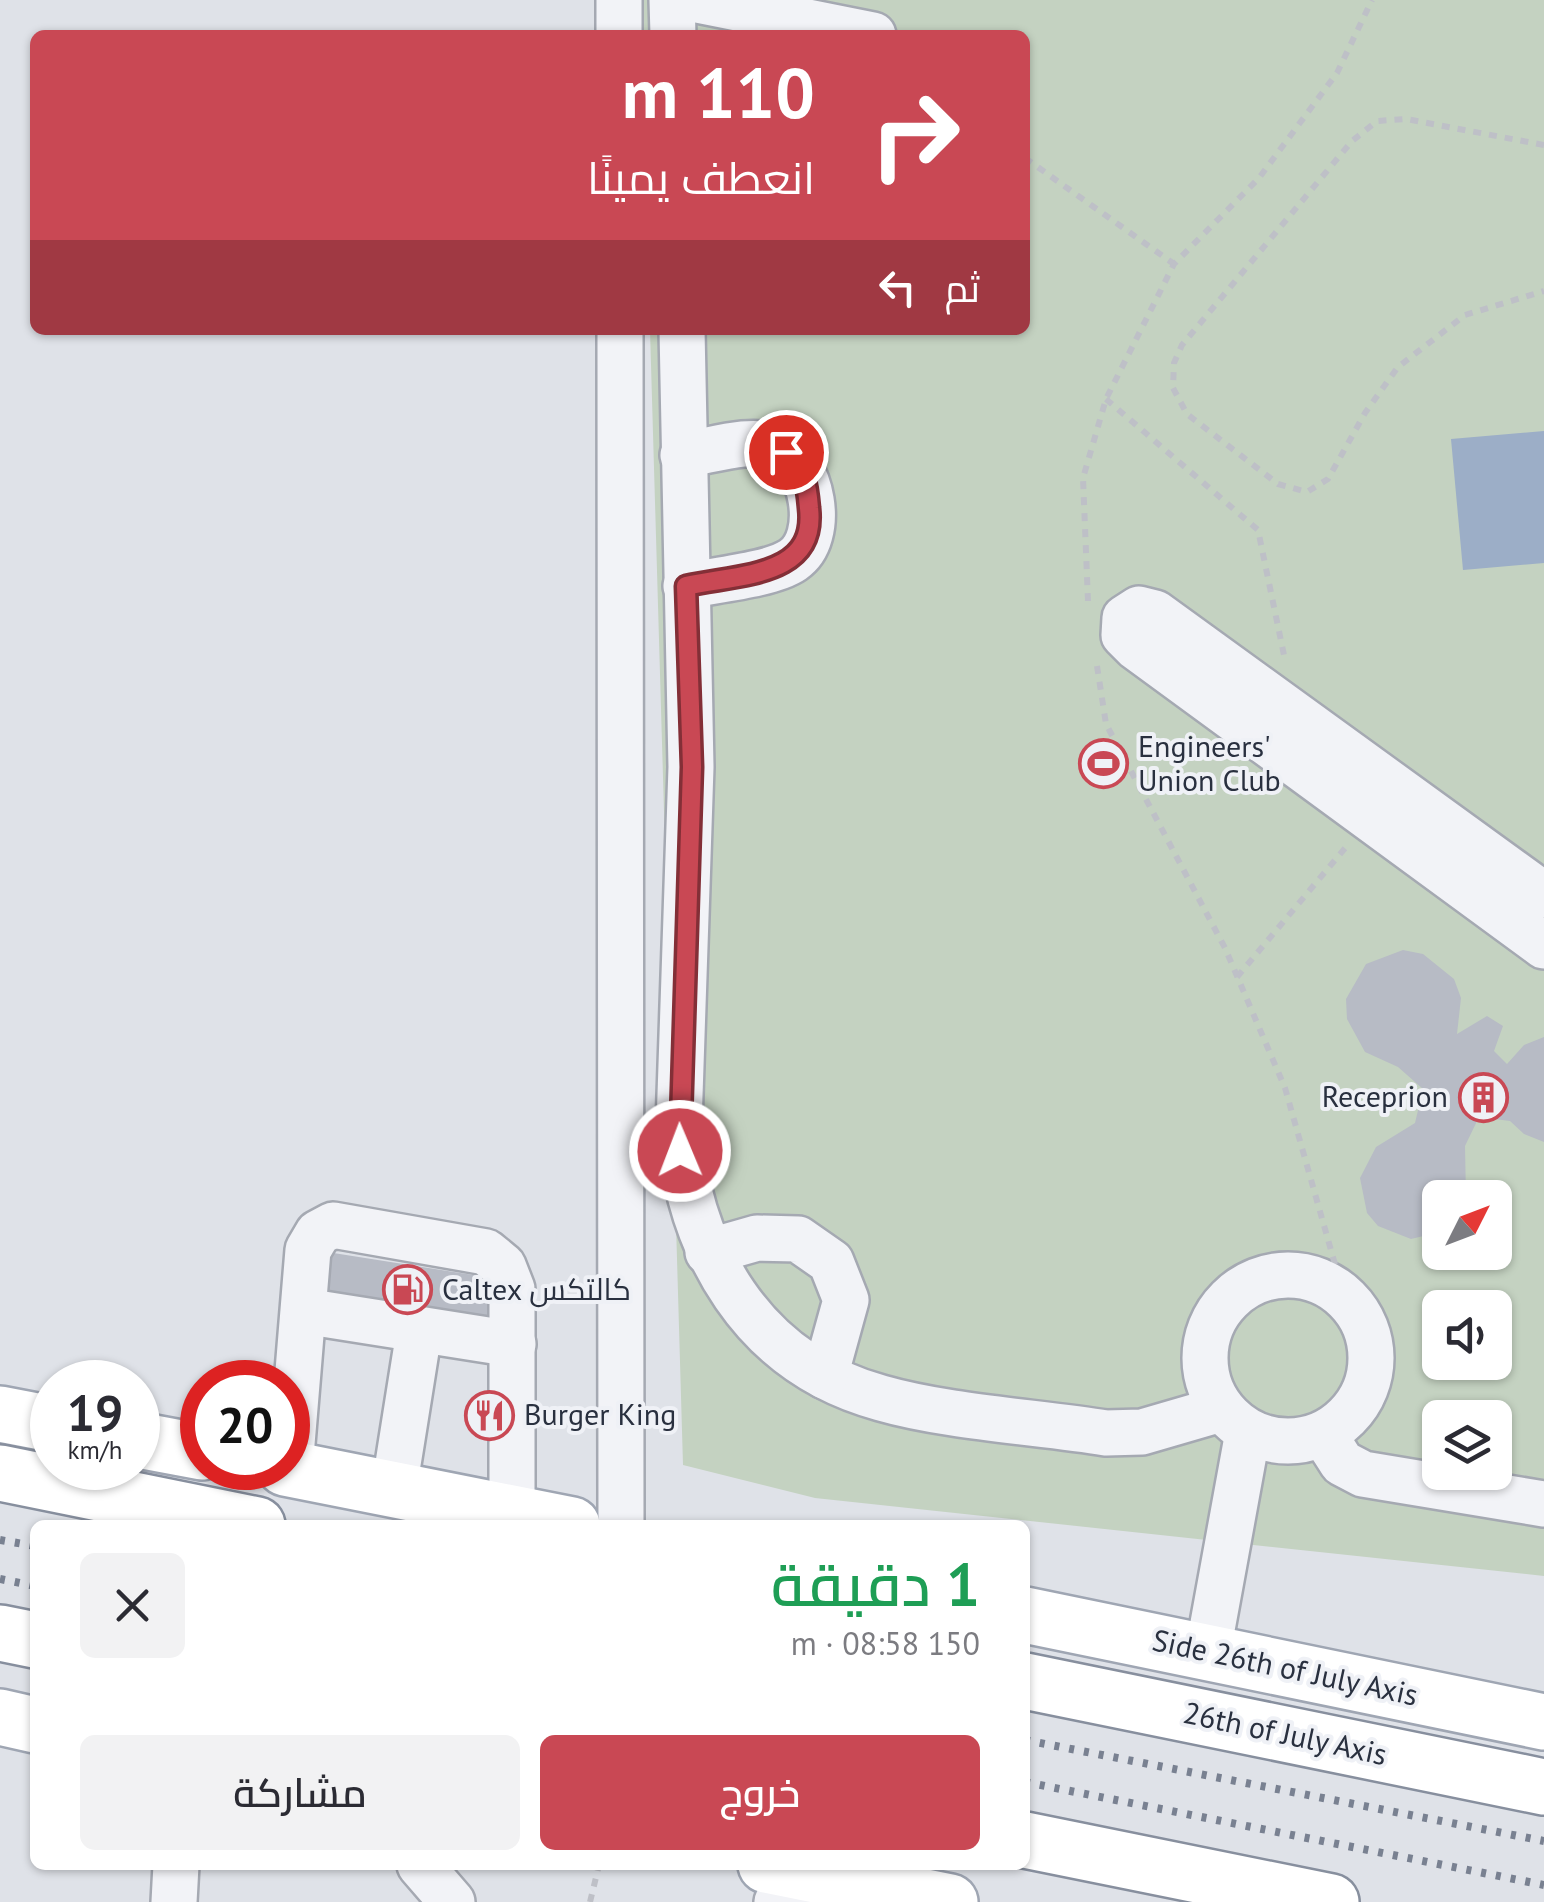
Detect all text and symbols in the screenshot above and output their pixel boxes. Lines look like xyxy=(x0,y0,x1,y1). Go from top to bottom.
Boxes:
text: 110 m xyxy=(622,47,815,137)
icon: right xyxy=(850,70,980,200)
text: انعطف يمينًا xyxy=(587,148,815,206)
icon: left xyxy=(870,260,925,315)
text: ثم xyxy=(945,263,980,312)
pin xyxy=(744,410,829,495)
icon: arrive xyxy=(759,425,814,480)
place label: Engineers' Union Club xyxy=(1138,726,1281,799)
sports icon: Engineers' Union Club xyxy=(1077,738,1129,790)
building icon: Receprion xyxy=(1457,1071,1509,1123)
place label: Receprion xyxy=(1322,1076,1448,1115)
position arrow xyxy=(628,1099,732,1203)
north arrow xyxy=(1422,1180,1512,1270)
map controls xyxy=(1422,1180,1512,1490)
fuel station icon: Caltex كالتكس xyxy=(381,1264,433,1316)
place label: Caltex كالتكس xyxy=(442,1269,631,1308)
button: sound xyxy=(1422,1290,1512,1380)
speed limit sign: 20 xyxy=(180,1360,310,1490)
text: 19 xyxy=(67,1380,123,1445)
restaurant icon: Burger King xyxy=(463,1389,515,1441)
place label: Burger King xyxy=(524,1394,676,1433)
button: layers xyxy=(1422,1400,1512,1490)
text: km/h xyxy=(68,1434,122,1466)
text: 1 دقيقة xyxy=(771,1545,980,1623)
button: close xyxy=(80,1553,185,1658)
street label: Side 26th of July Axis xyxy=(1149,1619,1422,1714)
text: 150 m · 08:58 xyxy=(791,1622,980,1664)
street label: 26th of July Axis xyxy=(1180,1692,1391,1773)
button: مشاركة xyxy=(80,1735,520,1850)
button: خروج xyxy=(540,1735,980,1850)

